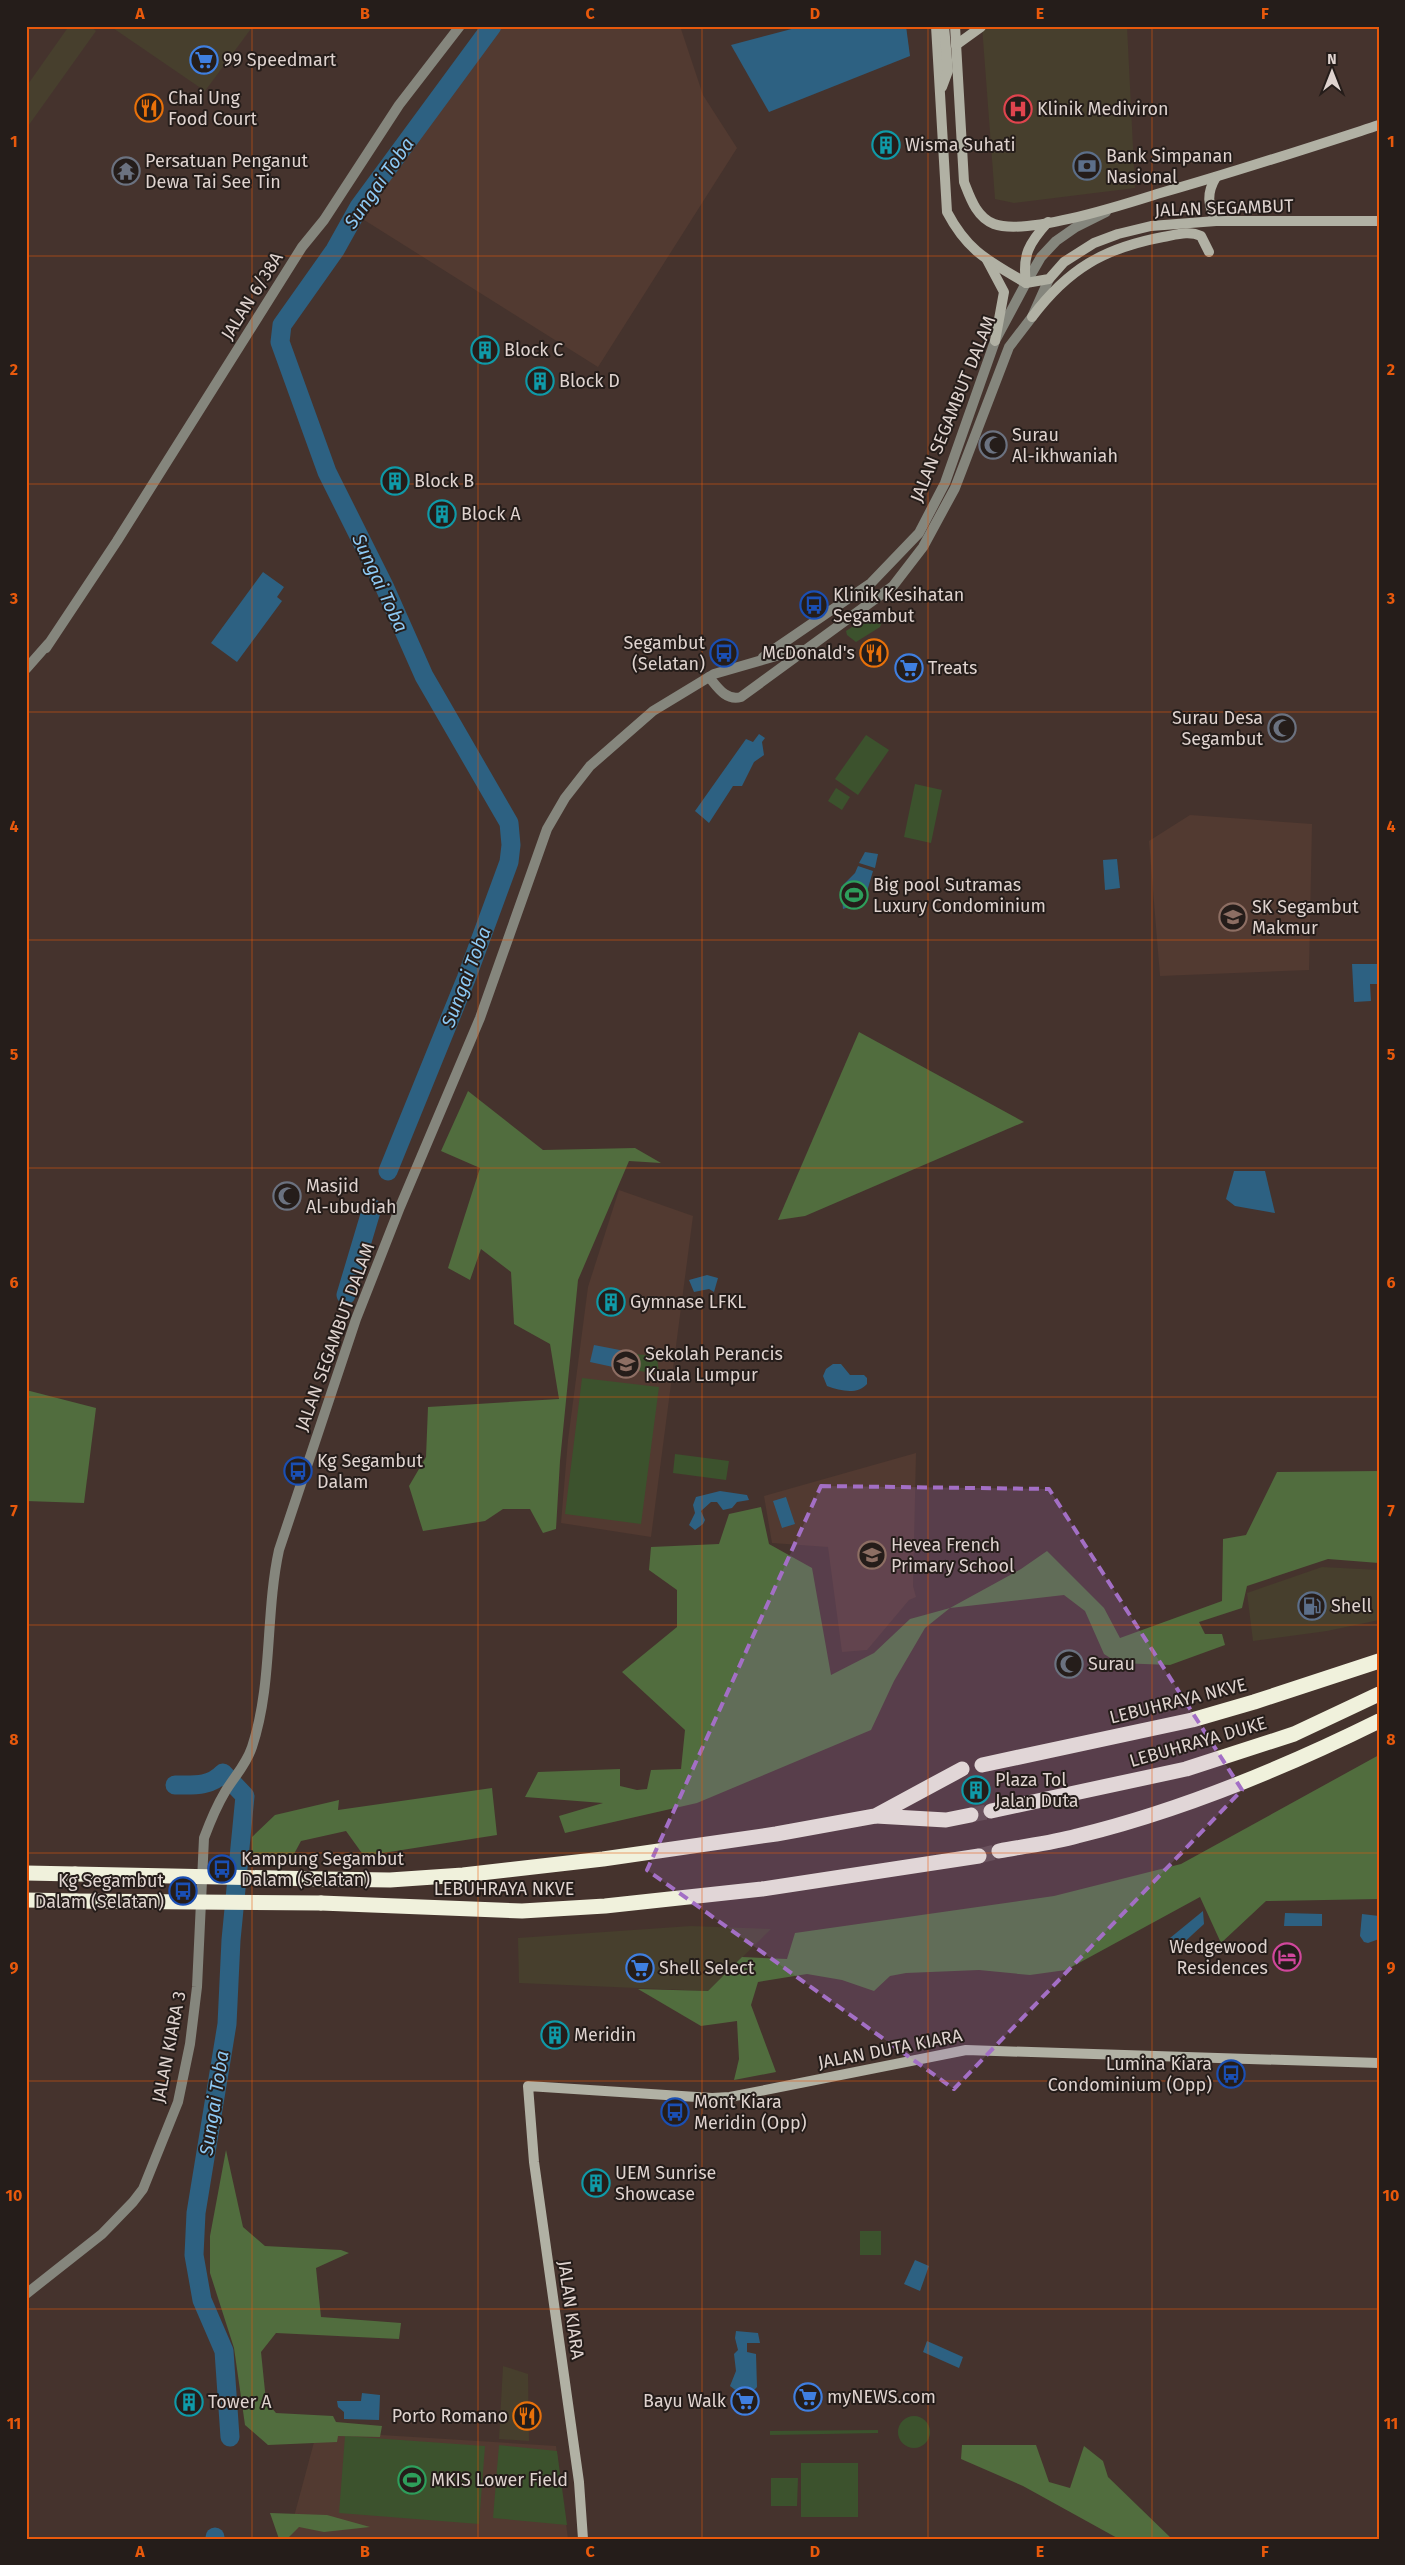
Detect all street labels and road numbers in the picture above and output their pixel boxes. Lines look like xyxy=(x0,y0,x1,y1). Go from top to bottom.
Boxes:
street label: JALAN SEGAMBUT xyxy=(1154,195,1295,221)
street label: JALAN 6/38A xyxy=(216,247,288,344)
street label: JALAN SEGAMBUT DALAM xyxy=(906,313,1000,505)
street label: JALAN SEGAMBUT DALAM xyxy=(291,1240,379,1434)
street label: LEBUHRAYA NKVE xyxy=(1107,1673,1249,1729)
street label: LEBUHRAYA DUKE xyxy=(1127,1712,1269,1772)
street label: LEBUHRAYA NKVE xyxy=(434,1878,574,1900)
street label: JALAN KIARA 3 xyxy=(147,1989,191,2105)
street label: JALAN DUTA KIARA xyxy=(816,2024,965,2074)
street label: JALAN KIARA xyxy=(553,2259,589,2362)

